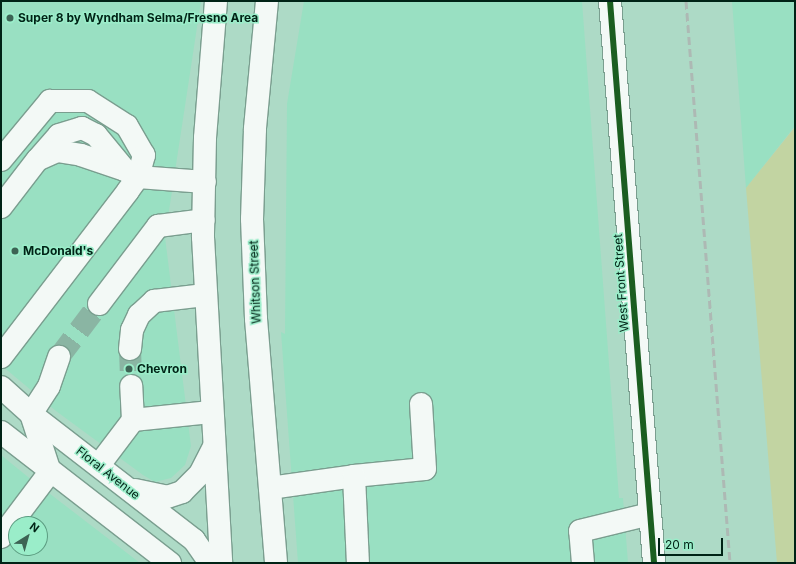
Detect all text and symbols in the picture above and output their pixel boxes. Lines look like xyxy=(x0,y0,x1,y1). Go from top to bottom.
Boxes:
place label: Super 8 by Wyndham Selma/Fresno Area xyxy=(18,11,258,25)
marker: Super 8 by Wyndham Selma/Fresno Area xyxy=(5,13,15,23)
street label: West Front Street xyxy=(610,233,632,333)
street label: Whitson Street xyxy=(246,240,264,324)
place label: McDonald's xyxy=(23,244,93,258)
marker: McDonald's xyxy=(10,246,20,256)
place label: Chevron xyxy=(137,362,187,376)
marker: Chevron xyxy=(124,364,134,374)
street label: Floral Avenue xyxy=(73,444,143,502)
north arrow xyxy=(8,516,48,556)
text: N xyxy=(27,519,42,535)
scale bar xyxy=(660,530,725,556)
text: 20 m xyxy=(665,537,694,552)

